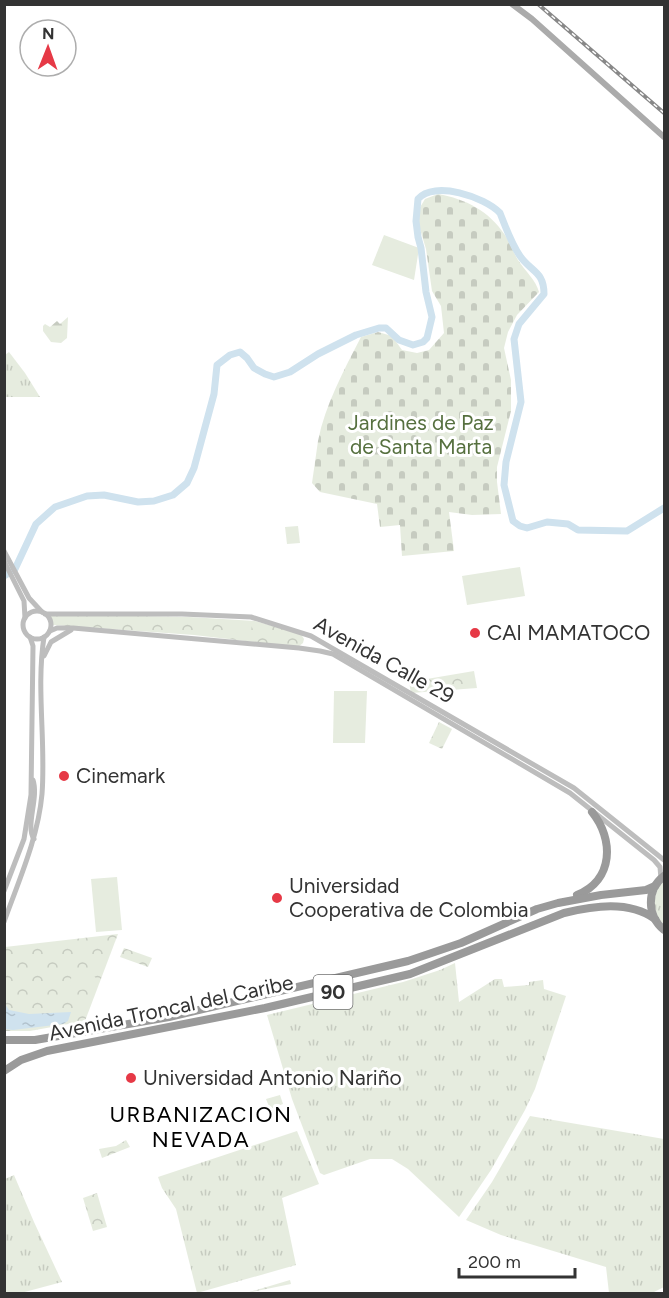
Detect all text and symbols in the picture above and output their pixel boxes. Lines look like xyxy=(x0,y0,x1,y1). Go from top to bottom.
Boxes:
north arrow xyxy=(18,18,78,78)
text: N xyxy=(42,24,55,43)
park label: Jardines de Paz de Santa Marta xyxy=(348,410,494,459)
street label: Avenida Calle 29 xyxy=(310,611,459,708)
place label: CAI MAMATOCO xyxy=(487,620,650,645)
marker: CAI MAMATOCO xyxy=(468,626,482,640)
place label: Cinemark xyxy=(76,763,166,788)
marker: Cinemark xyxy=(57,769,71,783)
place label: Universidad Cooperativa de Colombia xyxy=(289,873,528,922)
marker: Universidad Cooperativa de Colombia xyxy=(270,891,284,905)
street label: Avenida Troncal del Caribe xyxy=(46,969,296,1046)
road number: 90 xyxy=(314,975,352,1009)
place label: Universidad Antonio Nariño xyxy=(143,1065,402,1090)
marker: Universidad Antonio Nariño xyxy=(124,1071,138,1085)
district label: URBANIZACION NEVADA xyxy=(109,1101,293,1153)
scale bar xyxy=(459,1241,574,1279)
text: 200 m xyxy=(468,1251,521,1273)

